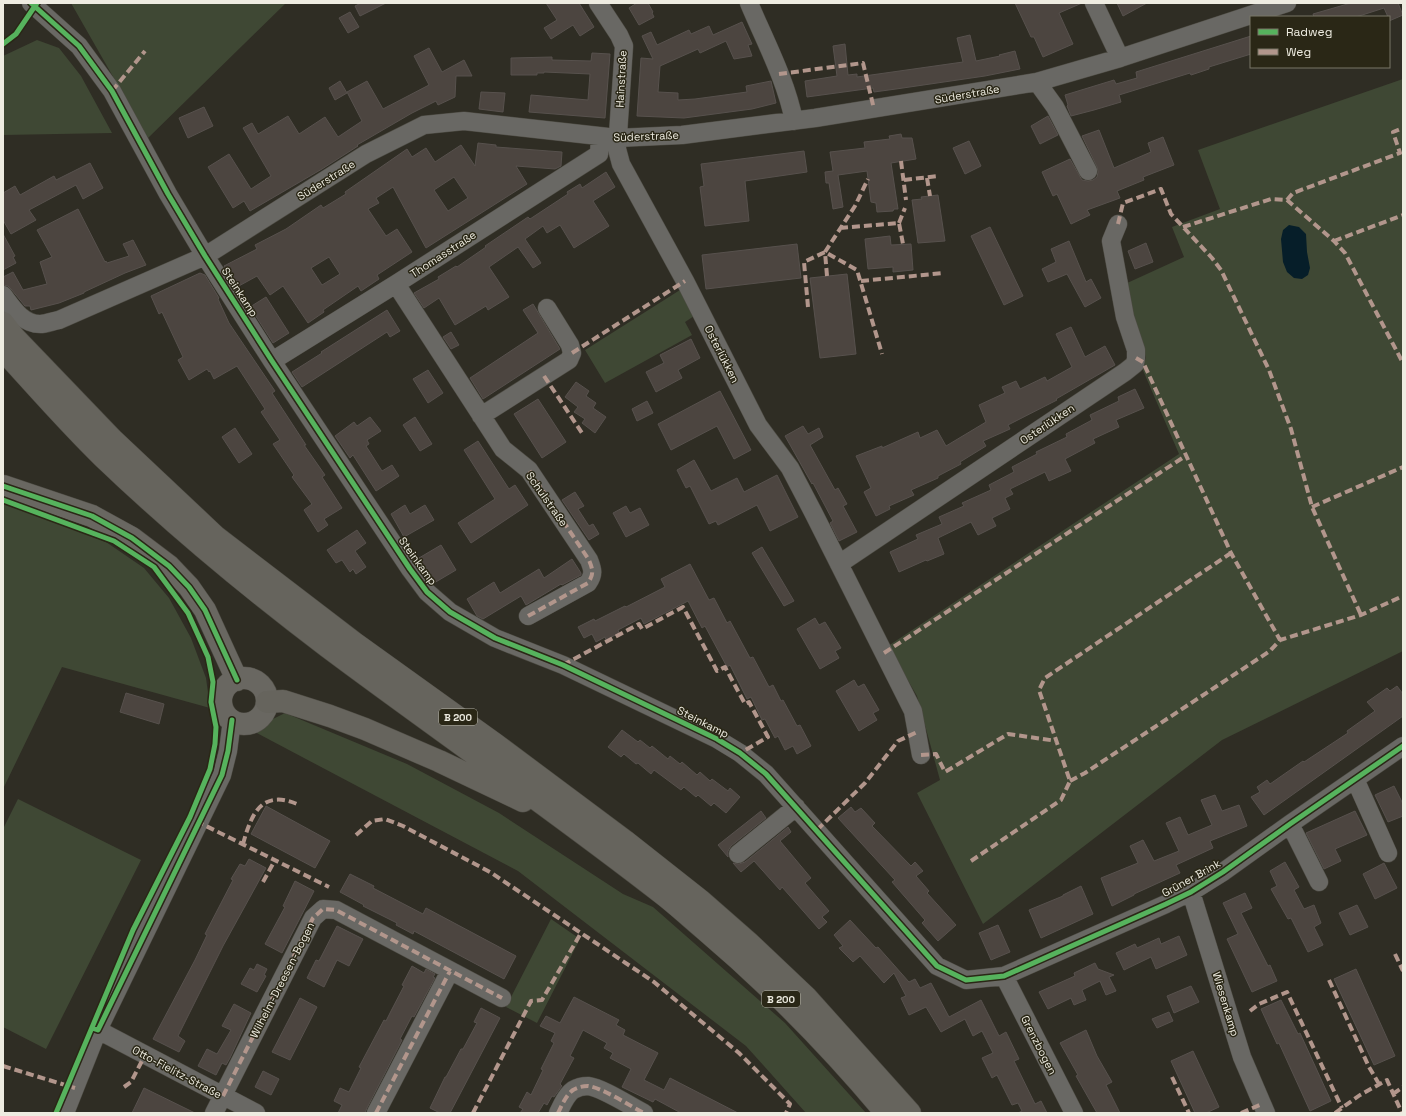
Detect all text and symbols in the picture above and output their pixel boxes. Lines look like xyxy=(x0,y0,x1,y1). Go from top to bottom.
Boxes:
legend xyxy=(1250,16,1390,68)
text: Radweg xyxy=(1286,24,1332,40)
text: Weg xyxy=(1286,44,1311,60)
street label: Hainstraße xyxy=(613,50,629,108)
street label: Süderstraße xyxy=(934,81,1000,107)
street label: Süderstraße xyxy=(613,128,679,144)
street label: Süderstraße xyxy=(294,157,358,203)
street label: Thomasstraße xyxy=(407,227,479,281)
street label: Steinkamp xyxy=(219,265,261,319)
street label: Osterlükken xyxy=(702,323,742,385)
street label: Osterlükken xyxy=(1017,401,1077,447)
street label: Schulstraße xyxy=(523,469,571,529)
street label: Steinkamp xyxy=(396,534,440,588)
street label: Steinkamp xyxy=(675,703,731,741)
road number: B 200 xyxy=(439,709,477,725)
street label: Grüner Brink xyxy=(1159,856,1223,900)
street label: Wilhelm-Dreesen-Bogen xyxy=(247,920,317,1040)
street label: Wiesenkamp xyxy=(1210,970,1242,1038)
road number: B 200 xyxy=(762,991,800,1007)
street label: Grenzbogen xyxy=(1018,1013,1060,1077)
street label: Otto-Fielitz-Straße xyxy=(130,1043,224,1101)

